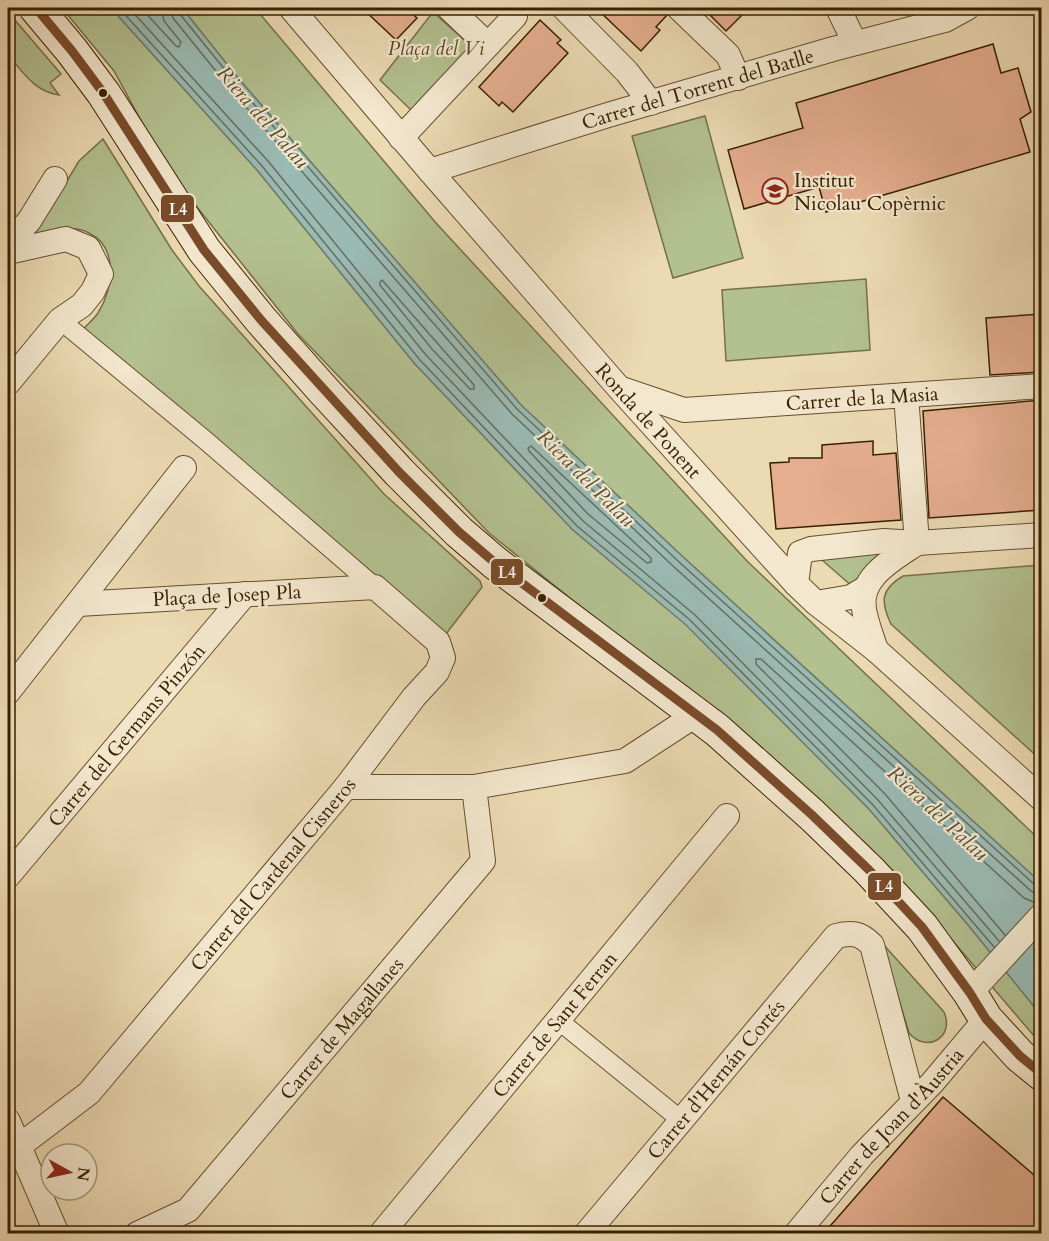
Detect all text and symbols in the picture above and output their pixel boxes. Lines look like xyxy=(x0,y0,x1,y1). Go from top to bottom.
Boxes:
park label: Plaça del Vi xyxy=(388,35,485,62)
street label: Carrer del Torrent del Batlle xyxy=(578,42,817,136)
water label: Riera del Palau xyxy=(210,59,316,175)
unlabelled marker xyxy=(97,87,109,99)
place label: Institut Nicolau Copèrnic xyxy=(794,167,946,217)
school or university icon: Institut Nicolau Copèrnic xyxy=(760,176,790,206)
line badge: L4 xyxy=(160,194,195,223)
text: L4 xyxy=(169,199,187,221)
street label: Ronda de Ponent xyxy=(589,357,708,485)
street label: Carrer de la Masia xyxy=(785,380,940,417)
water label: Riera del Palau xyxy=(530,423,641,534)
line badge: L4 xyxy=(490,558,524,586)
text: L4 xyxy=(498,562,516,584)
street label: Plaça de Josep Pla xyxy=(152,578,302,613)
unlabelled marker xyxy=(536,592,548,604)
street label: Carrer del Germans Pinzón xyxy=(42,638,212,833)
water label: Riera del Palau xyxy=(881,759,995,868)
street label: Carrer del Cardenal Cisneros xyxy=(184,772,362,977)
line badge: L4 xyxy=(867,872,902,901)
text: L4 xyxy=(875,876,893,898)
street label: Carrer de Sant Ferran xyxy=(486,945,624,1104)
street label: Carrer de Magallanes xyxy=(274,952,410,1106)
street label: Carrer d'Hernán Cortés xyxy=(641,994,791,1165)
street label: Carrer de Joan d'Àustria xyxy=(813,1042,970,1211)
north arrow xyxy=(39,1142,99,1202)
text: N xyxy=(71,1166,95,1182)

